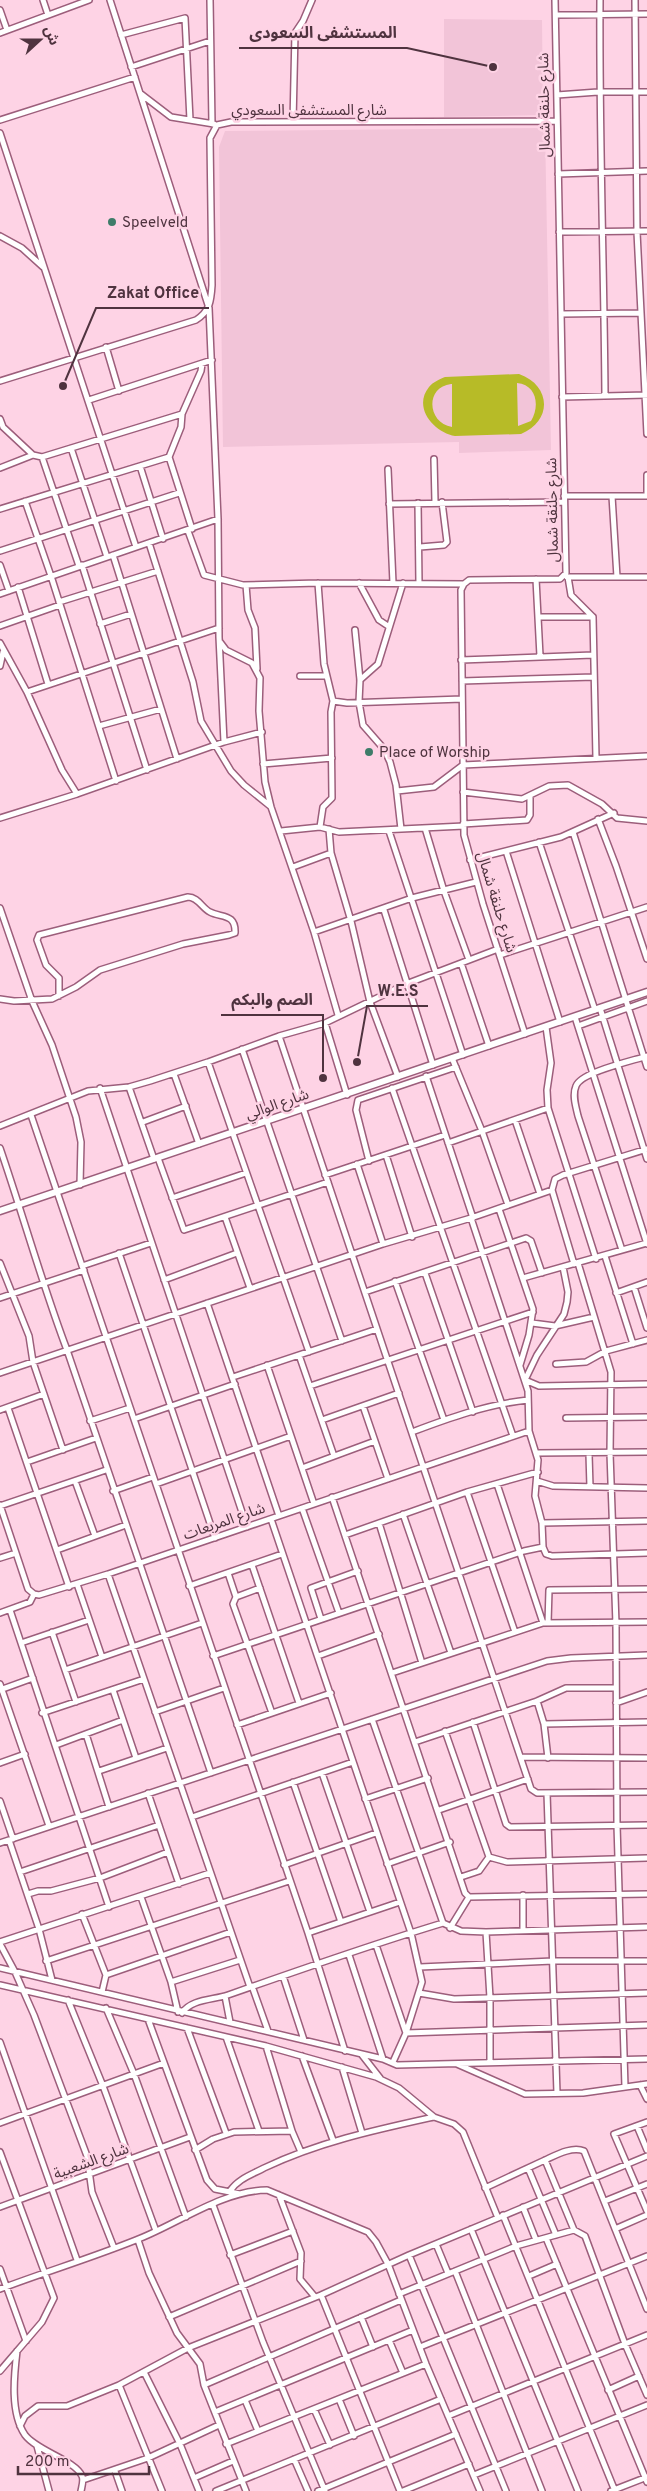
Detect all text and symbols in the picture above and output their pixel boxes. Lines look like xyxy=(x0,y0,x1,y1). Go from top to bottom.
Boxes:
north arrow xyxy=(15,15,65,65)
callout: المستشفى السعودى xyxy=(239,17,407,48)
text: ش xyxy=(39,24,62,48)
text: المستشفى السعودى xyxy=(249,24,397,44)
street label: شارع حلنقة شمال xyxy=(535,52,557,157)
street label: شارع المستشفى السعودي xyxy=(231,102,387,122)
place label: Speelveld xyxy=(122,214,188,233)
marker: Speelveld xyxy=(106,216,118,228)
callout: Zakat Office xyxy=(96,277,209,308)
text: Zakat Office xyxy=(107,284,199,304)
street label: شارع حلنقة شمال xyxy=(543,457,565,562)
place label: Place of Worship xyxy=(379,744,490,763)
marker: Place of Worship xyxy=(363,746,375,758)
street label: شارع حلنقة شمال xyxy=(470,850,520,956)
callout: W.E.S xyxy=(367,975,428,1006)
text: W.E.S xyxy=(377,982,419,1002)
callout: الصم والبكم xyxy=(221,984,323,1015)
text: الصم والبكم xyxy=(231,991,313,1012)
street label: شارع الوالي xyxy=(243,1086,312,1126)
street label: شارع المربعات xyxy=(181,1499,269,1546)
street label: شارع الشعبية xyxy=(51,2140,132,2186)
scale bar xyxy=(18,2444,149,2476)
text: 200 m xyxy=(25,2453,70,2472)

